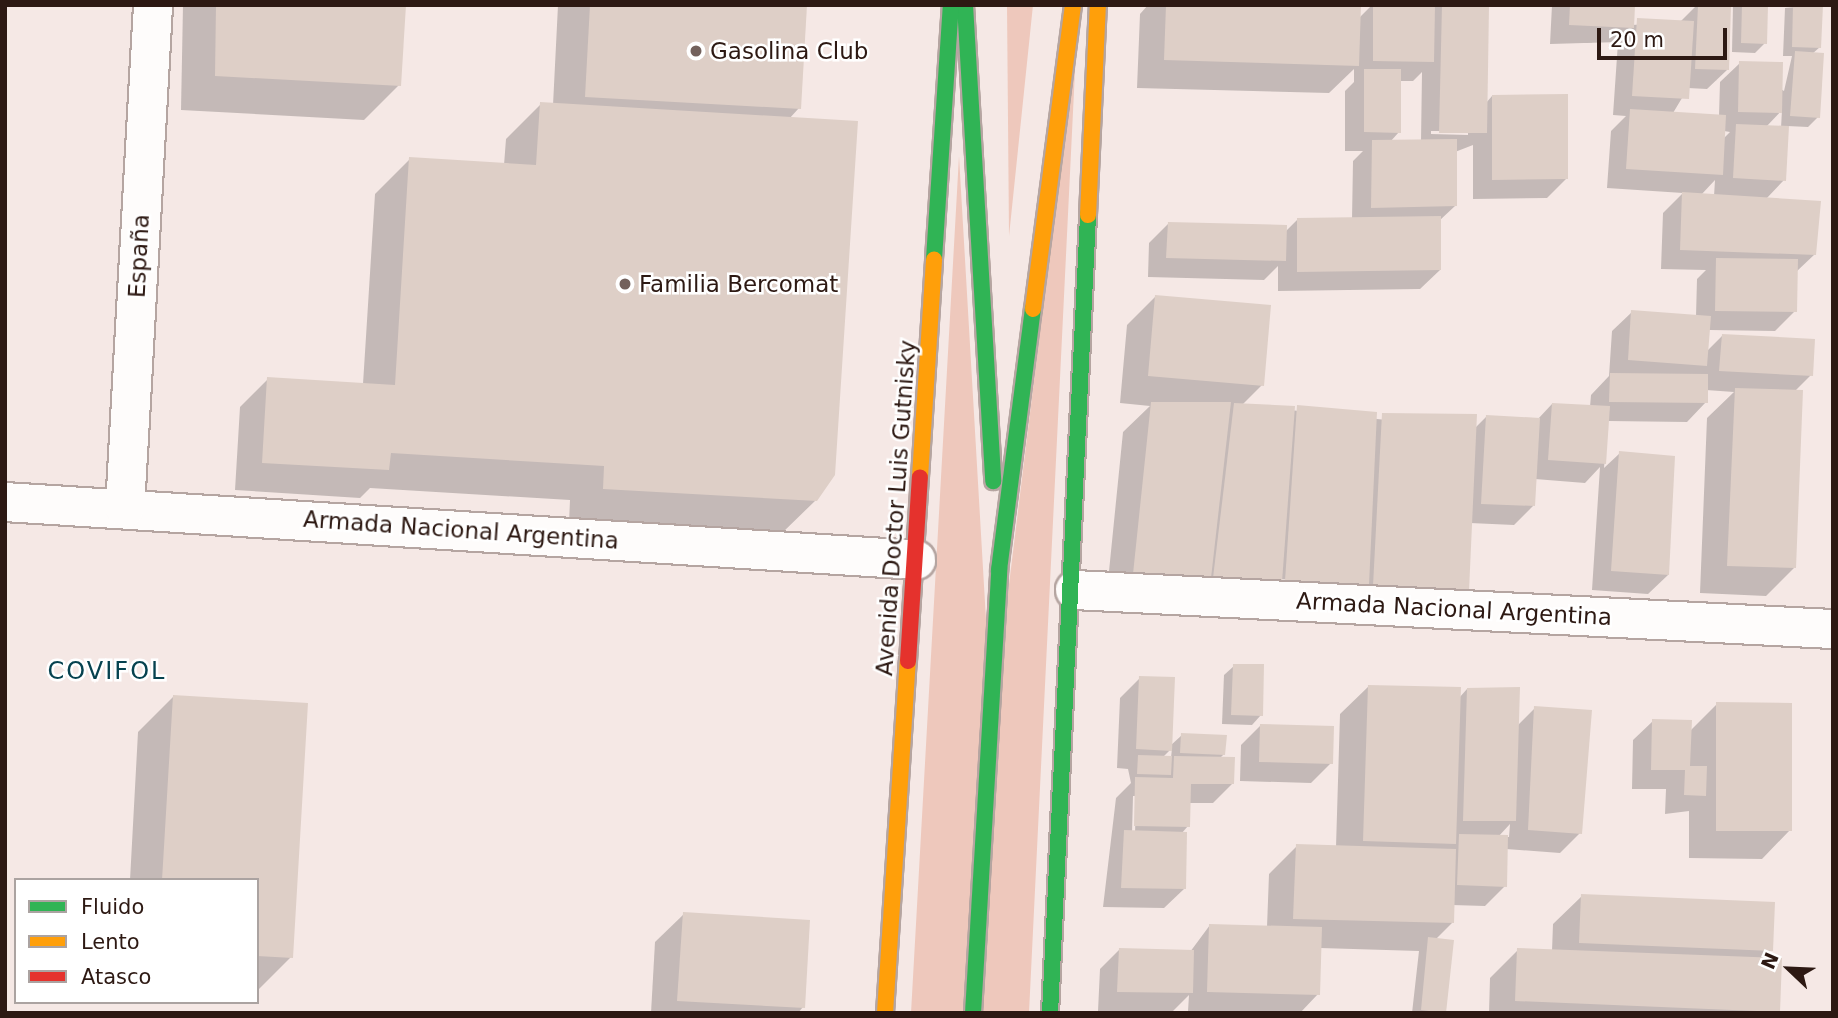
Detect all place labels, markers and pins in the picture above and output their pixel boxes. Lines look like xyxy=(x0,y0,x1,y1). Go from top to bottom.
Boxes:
place label: Gasolina Club xyxy=(710,37,868,65)
marker: Gasolina Club xyxy=(688,43,704,59)
place label: Familia Bercomat xyxy=(639,270,838,298)
marker: Familia Bercomat xyxy=(617,276,633,292)

